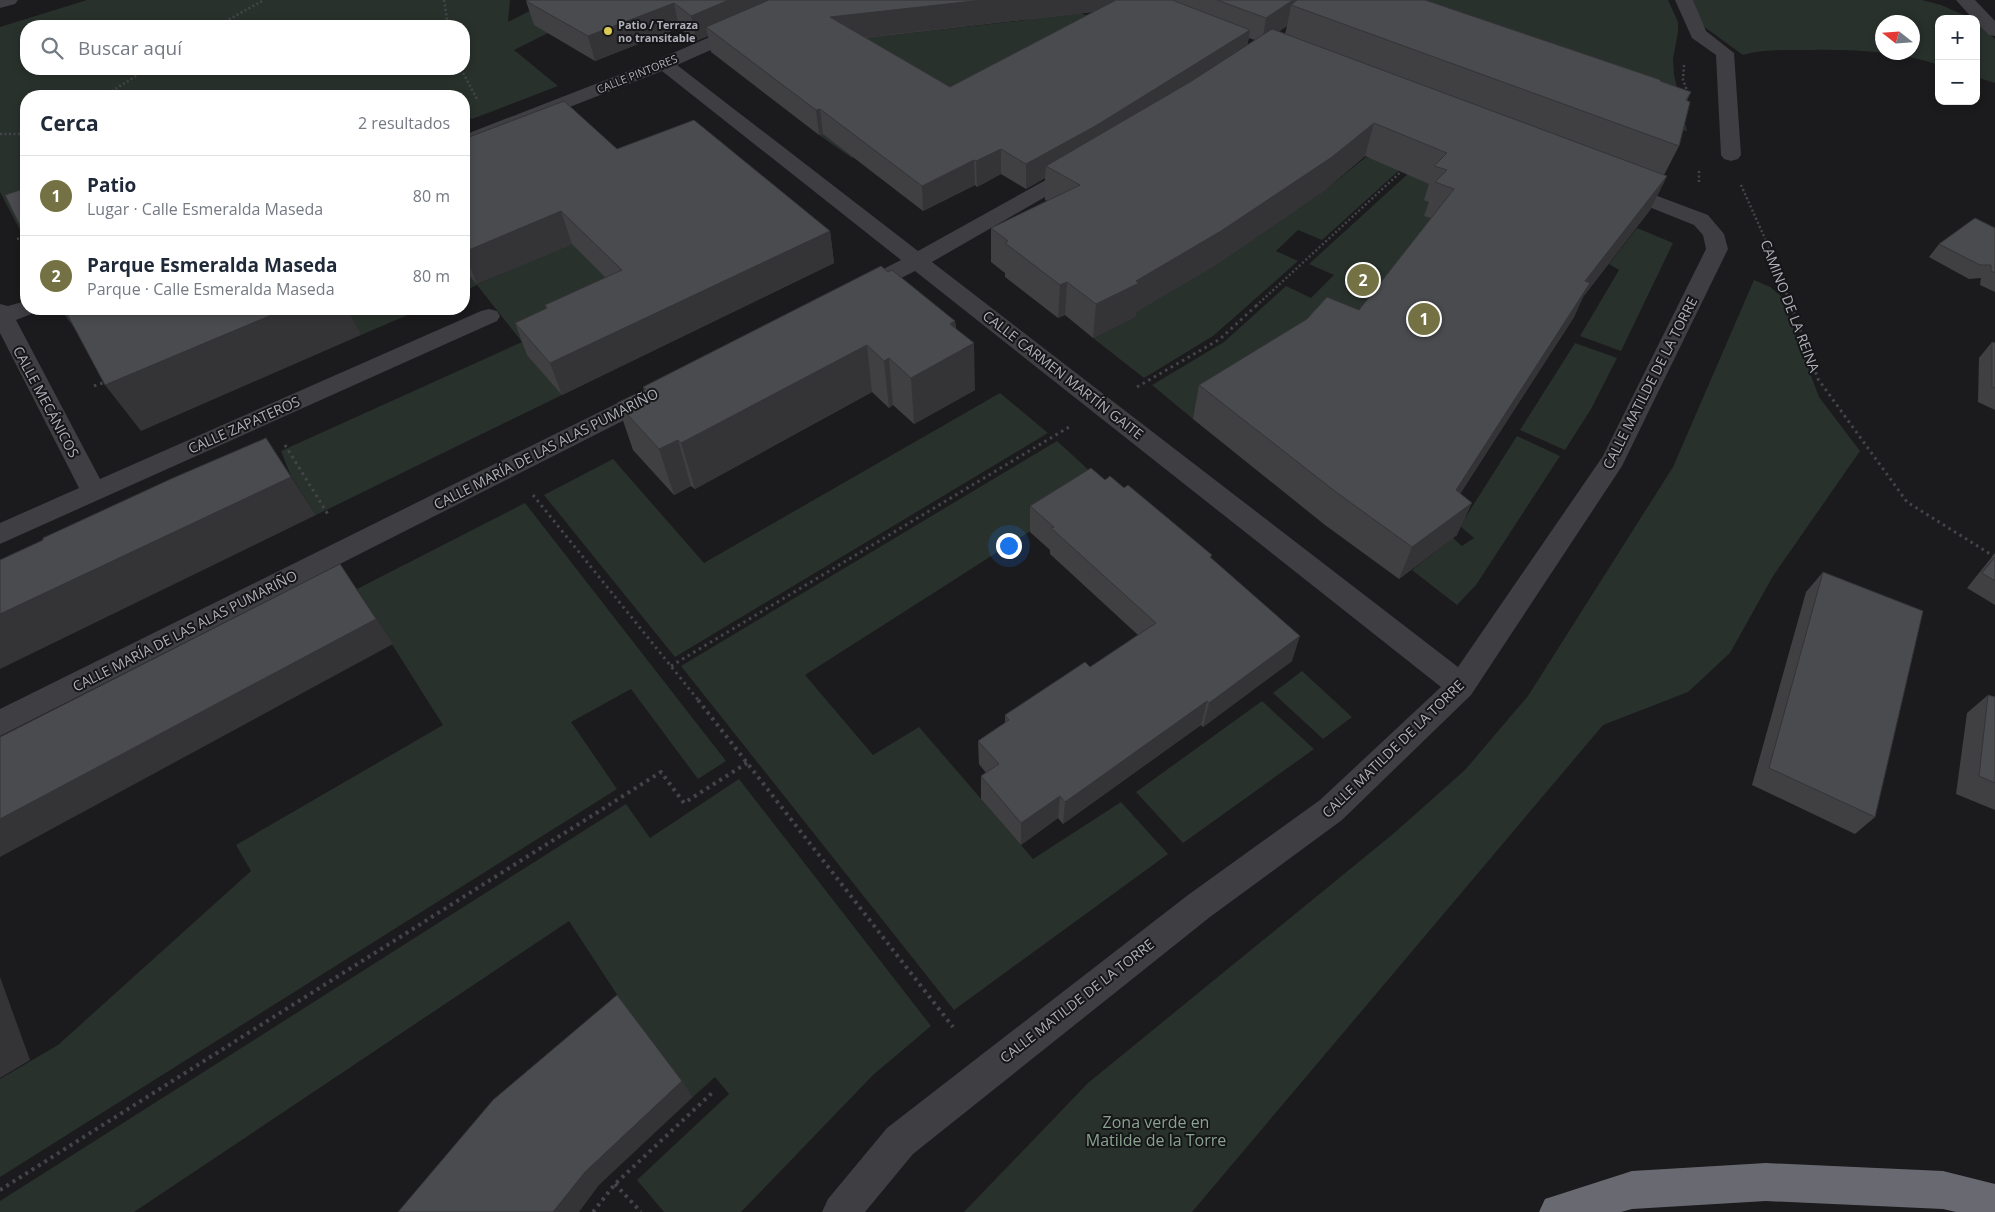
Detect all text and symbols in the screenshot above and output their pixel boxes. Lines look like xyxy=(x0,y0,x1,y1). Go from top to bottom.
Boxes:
north arrow xyxy=(1875,15,1920,60)
map controls xyxy=(1935,15,1980,105)
button: + xyxy=(1935,15,1980,60)
place label: Patio / Terraza no transitable xyxy=(618,17,698,45)
search box xyxy=(20,20,470,75)
marker: Patio / Terraza no transitable xyxy=(602,25,614,37)
icon: search xyxy=(38,34,66,62)
text: Buscar aquí xyxy=(78,35,182,61)
street label: CALLE PINTORES xyxy=(594,51,679,97)
button: − xyxy=(1935,60,1980,105)
text: Cerca xyxy=(40,109,99,137)
text: 2 resultados xyxy=(358,112,450,134)
text: Patio xyxy=(87,172,136,198)
text: 1 xyxy=(51,185,61,207)
text: 80 m xyxy=(413,185,450,207)
text: Lugar · Calle Esmeralda Maseda xyxy=(87,198,323,220)
street label: CAMINO DE LA REINA xyxy=(1756,237,1825,375)
text: Parque Esmeralda Maseda xyxy=(87,252,338,278)
pin: 2 xyxy=(1347,261,1379,299)
text: 2 xyxy=(51,265,61,287)
text: 80 m xyxy=(413,265,450,287)
text: Parque · Calle Esmeralda Maseda xyxy=(87,278,335,300)
street label: CALLE MATILDE DE LA TORRE xyxy=(1598,294,1701,472)
pin: 1 xyxy=(1408,300,1440,338)
street label: CALLE CARMEN MARTÍN GAITE xyxy=(979,306,1148,443)
street label: CALLE MECÁNICOS xyxy=(9,343,84,461)
street label: CALLE MARÍA DE LAS ALAS PUMARIÑO xyxy=(430,383,661,514)
street label: CALLE ZAPATEROS xyxy=(185,391,303,458)
your location xyxy=(996,533,1022,559)
street label: CALLE MARÍA DE LAS ALAS PUMARIÑO xyxy=(69,565,300,696)
street label: CALLE MATILDE DE LA TORRE xyxy=(1317,676,1468,822)
street label: CALLE MATILDE DE LA TORRE xyxy=(996,934,1158,1067)
park label: Zona verde en Matilde de la Torre xyxy=(1086,1111,1226,1151)

